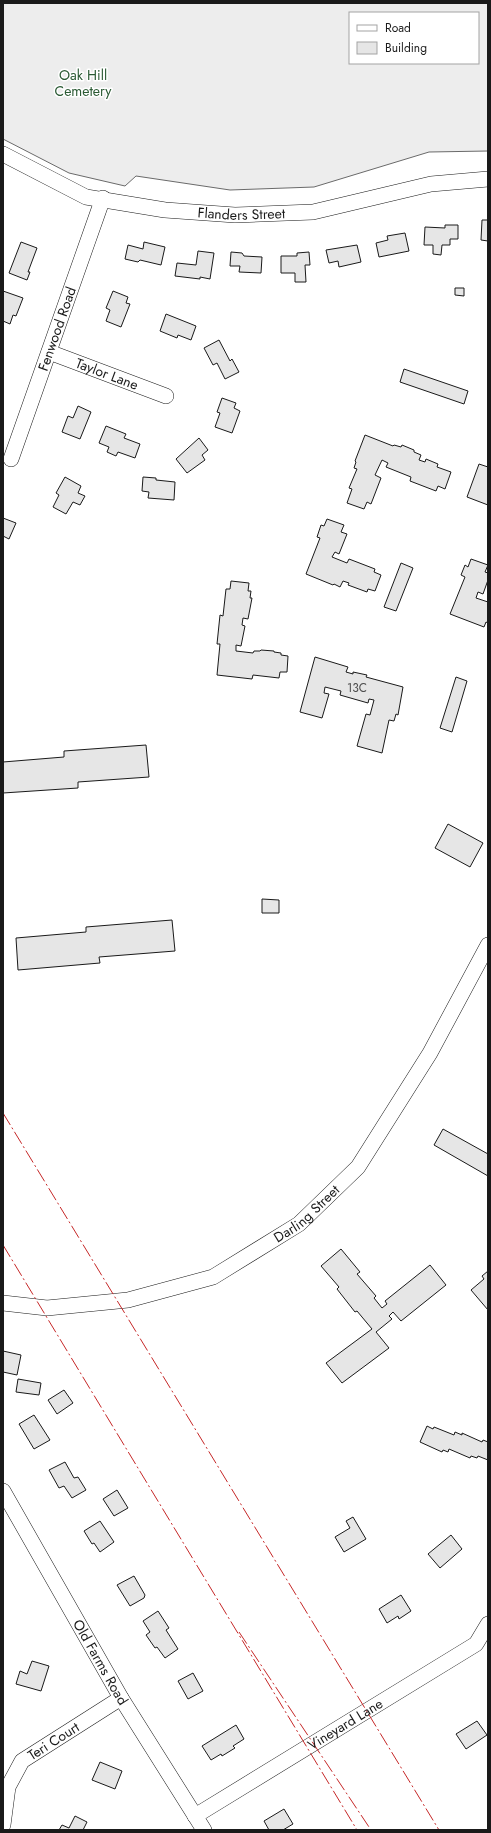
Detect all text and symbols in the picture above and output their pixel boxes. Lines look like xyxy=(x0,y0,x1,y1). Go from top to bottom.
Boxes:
legend xyxy=(349,12,479,64)
text: Road xyxy=(385,19,411,37)
text: Building xyxy=(385,39,427,57)
park label: Oak Hill Cemetery xyxy=(55,65,112,101)
street label: Flanders Street xyxy=(197,202,286,225)
street label: Fenwood Road xyxy=(33,284,81,374)
street label: Taylor Lane xyxy=(73,353,141,395)
house number: 13C xyxy=(347,679,367,697)
street label: Darling Street xyxy=(270,1180,344,1247)
street label: Old Farms Road xyxy=(68,1616,133,1709)
street label: Vineyard Lane xyxy=(304,1693,386,1755)
street label: Teri Court xyxy=(24,1717,84,1765)

